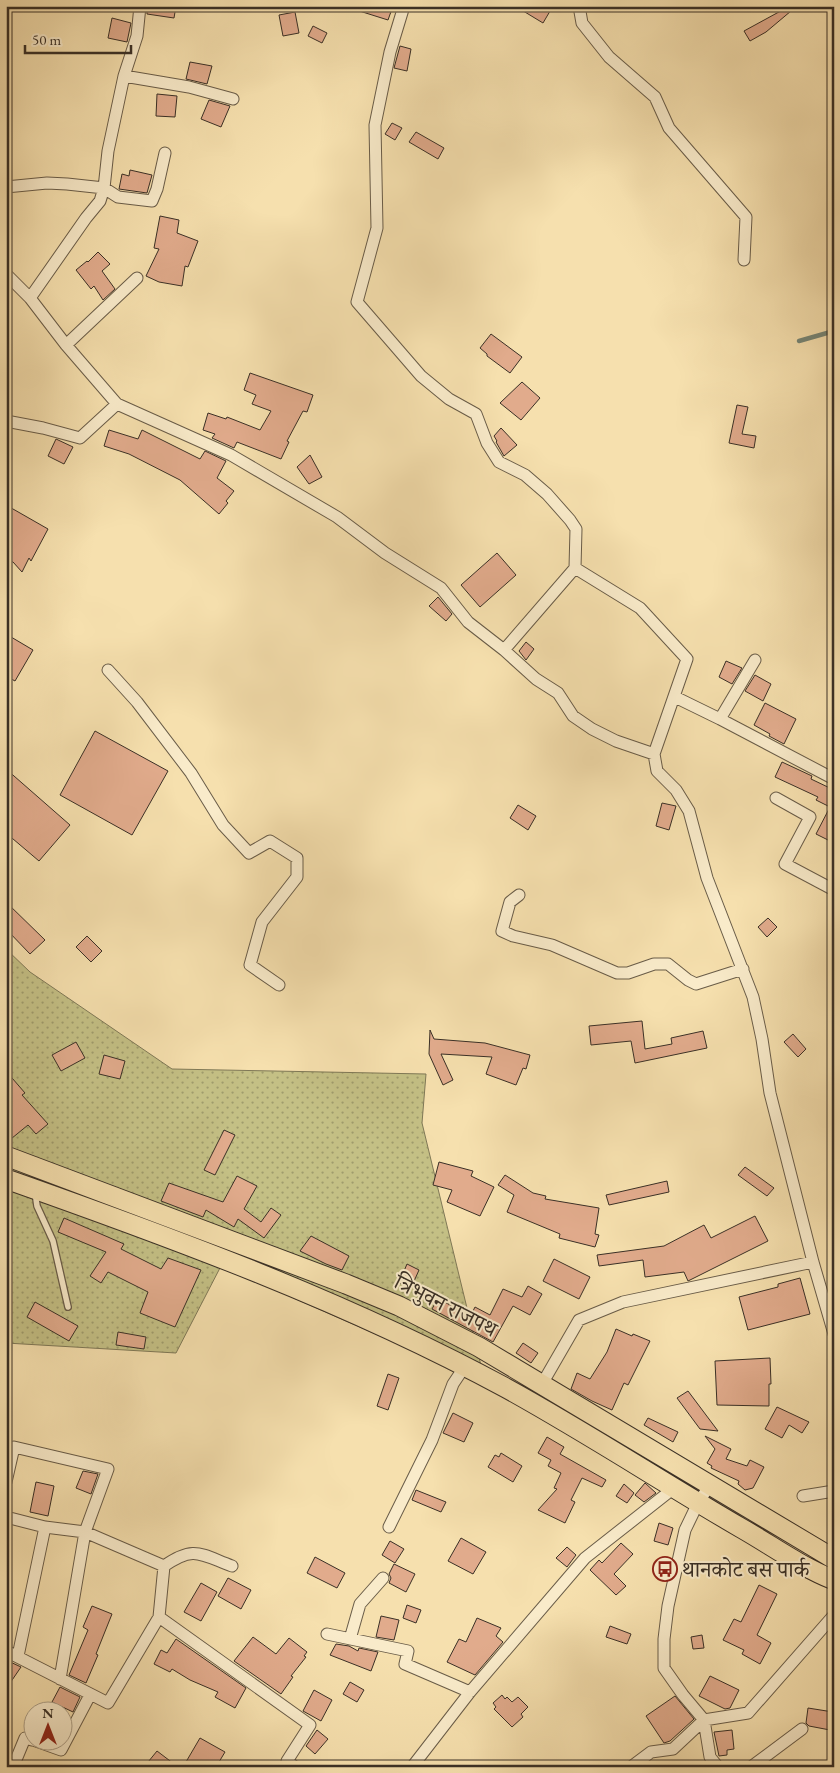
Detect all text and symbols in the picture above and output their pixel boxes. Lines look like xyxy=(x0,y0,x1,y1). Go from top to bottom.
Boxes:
scale bar xyxy=(25,22,131,54)
text: 50 m xyxy=(32,30,61,49)
street label: त्रिभुवन राजपथ xyxy=(388,1267,503,1344)
place label: थानकोट बस पार्क xyxy=(682,1555,811,1584)
bus stop icon: थानकोट बस पार्क xyxy=(652,1556,678,1582)
north arrow xyxy=(22,1700,72,1750)
text: N xyxy=(42,1704,54,1722)

